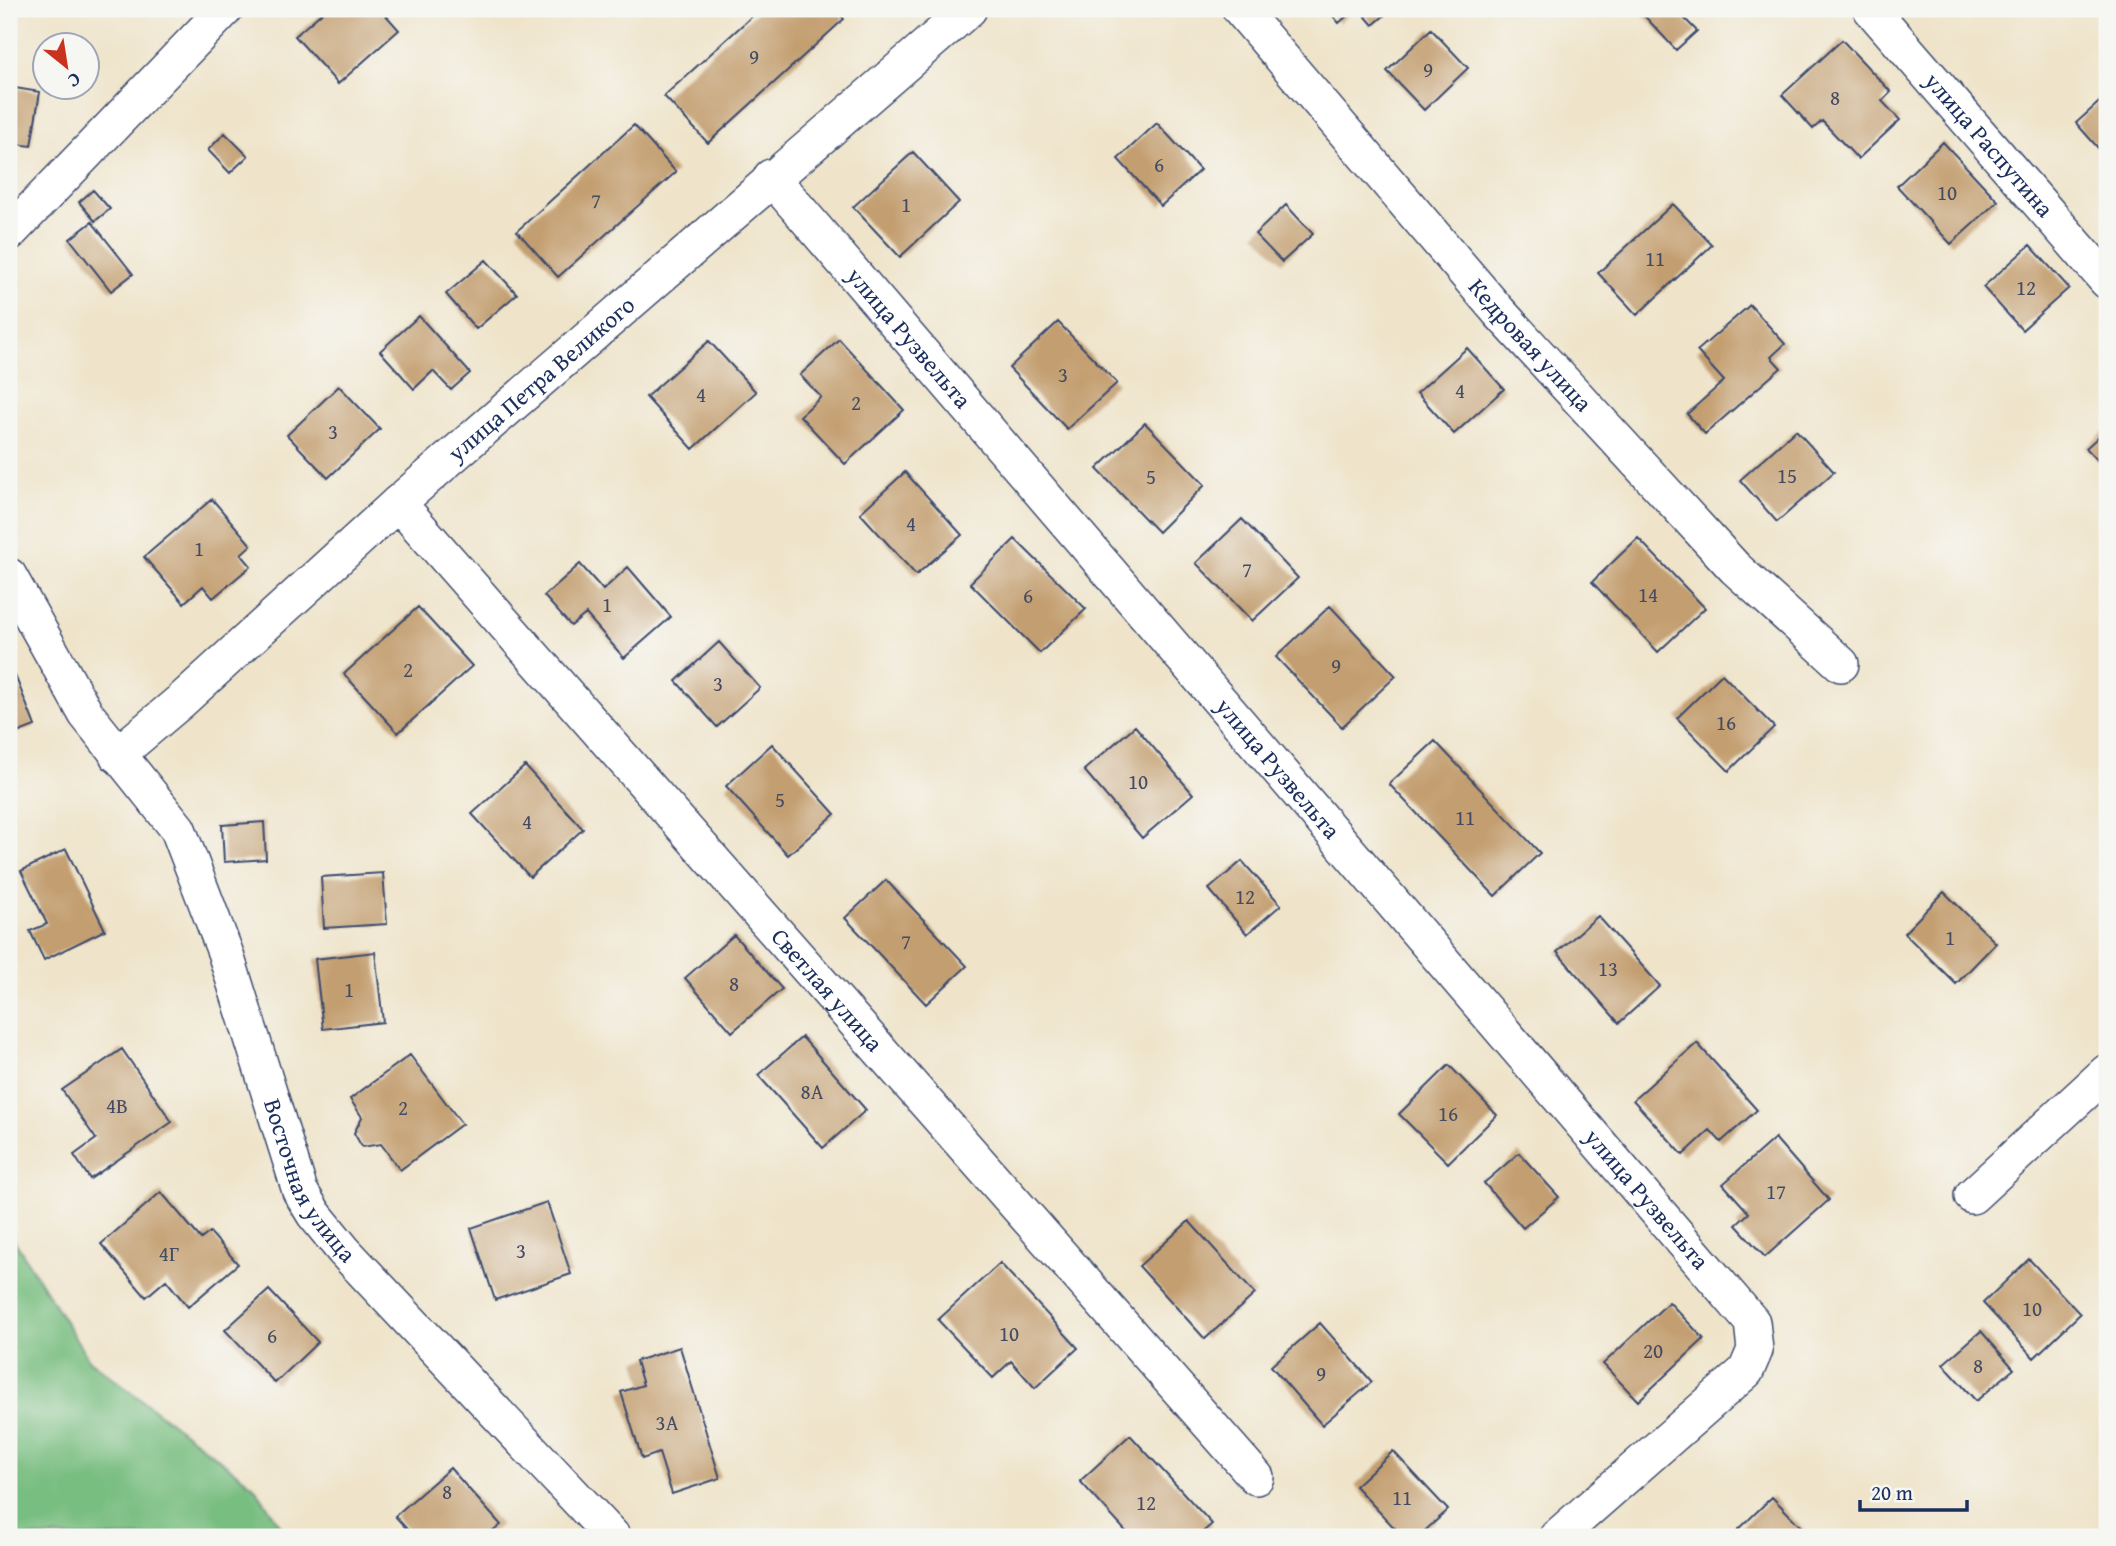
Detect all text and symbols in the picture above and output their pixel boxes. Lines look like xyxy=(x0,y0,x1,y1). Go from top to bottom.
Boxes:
north arrow xyxy=(32,32,102,102)
house number: 9 xyxy=(749,41,759,72)
house number: 9 xyxy=(1423,54,1433,85)
street label: улица Распутина xyxy=(1916,64,2063,225)
text: С xyxy=(63,66,86,96)
house number: 8 xyxy=(1830,82,1840,113)
house number: 6 xyxy=(1154,149,1164,180)
house number: 10 xyxy=(1937,177,1957,208)
house number: 7 xyxy=(591,185,601,216)
house number: 1 xyxy=(901,189,911,220)
house number: 11 xyxy=(1645,243,1665,274)
street label: улица Рузвельта xyxy=(838,259,980,416)
street label: Кедровая улица xyxy=(1460,270,1601,420)
house number: 12 xyxy=(2016,272,2036,303)
street label: улица Петра Великого xyxy=(439,288,642,470)
house number: 3 xyxy=(1058,359,1068,390)
house number: 4 xyxy=(1455,375,1465,406)
house number: 4 xyxy=(696,379,706,410)
house number: 2 xyxy=(851,387,861,418)
house number: 3 xyxy=(328,416,338,447)
house number: 15 xyxy=(1777,460,1797,491)
house number: 5 xyxy=(1146,461,1156,492)
house number: 4 xyxy=(906,508,916,539)
house number: 1 xyxy=(194,533,204,564)
house number: 7 xyxy=(1242,554,1252,585)
house number: 14 xyxy=(1638,579,1658,610)
house number: 6 xyxy=(1023,580,1033,611)
house number: 1 xyxy=(602,589,612,620)
house number: 9 xyxy=(1331,650,1341,681)
house number: 2 xyxy=(403,654,413,685)
house number: 3 xyxy=(713,668,723,699)
street label: улица Рузвельта xyxy=(1207,689,1349,847)
house number: 16 xyxy=(1716,707,1736,738)
house number: 10 xyxy=(1128,766,1148,797)
house number: 5 xyxy=(775,784,785,815)
house number: 11 xyxy=(1455,802,1475,833)
house number: 4 xyxy=(522,806,532,837)
house number: 12 xyxy=(1235,881,1255,912)
street label: Светлая улица xyxy=(763,920,892,1060)
house number: 1 xyxy=(1945,922,1955,953)
house number: 7 xyxy=(901,926,911,957)
house number: 13 xyxy=(1598,953,1618,984)
house number: 8 xyxy=(729,968,739,999)
house number: 1 xyxy=(344,974,354,1005)
house number: 8А xyxy=(801,1076,824,1107)
house number: 4В xyxy=(106,1090,128,1121)
house number: 2 xyxy=(398,1092,408,1123)
street label: Восточная улица xyxy=(255,1094,365,1271)
house number: 16 xyxy=(1438,1098,1458,1129)
street label: улица Рузвельта xyxy=(1576,1120,1718,1278)
house number: 17 xyxy=(1766,1176,1786,1207)
house number: 3 xyxy=(516,1235,526,1266)
house number: 4Г xyxy=(159,1238,179,1269)
house number: 10 xyxy=(2022,1293,2042,1324)
house number: 10 xyxy=(999,1318,1019,1349)
house number: 6 xyxy=(267,1320,277,1351)
house number: 20 xyxy=(1643,1335,1663,1366)
house number: 8 xyxy=(1973,1350,1983,1381)
house number: 9 xyxy=(1316,1358,1326,1389)
house number: 3А xyxy=(656,1407,679,1438)
scale bar xyxy=(1860,1469,1967,1513)
house number: 8 xyxy=(442,1476,452,1507)
text: 20 m xyxy=(1871,1477,1913,1508)
house number: 11 xyxy=(1392,1482,1412,1513)
house number: 12 xyxy=(1136,1487,1156,1518)

